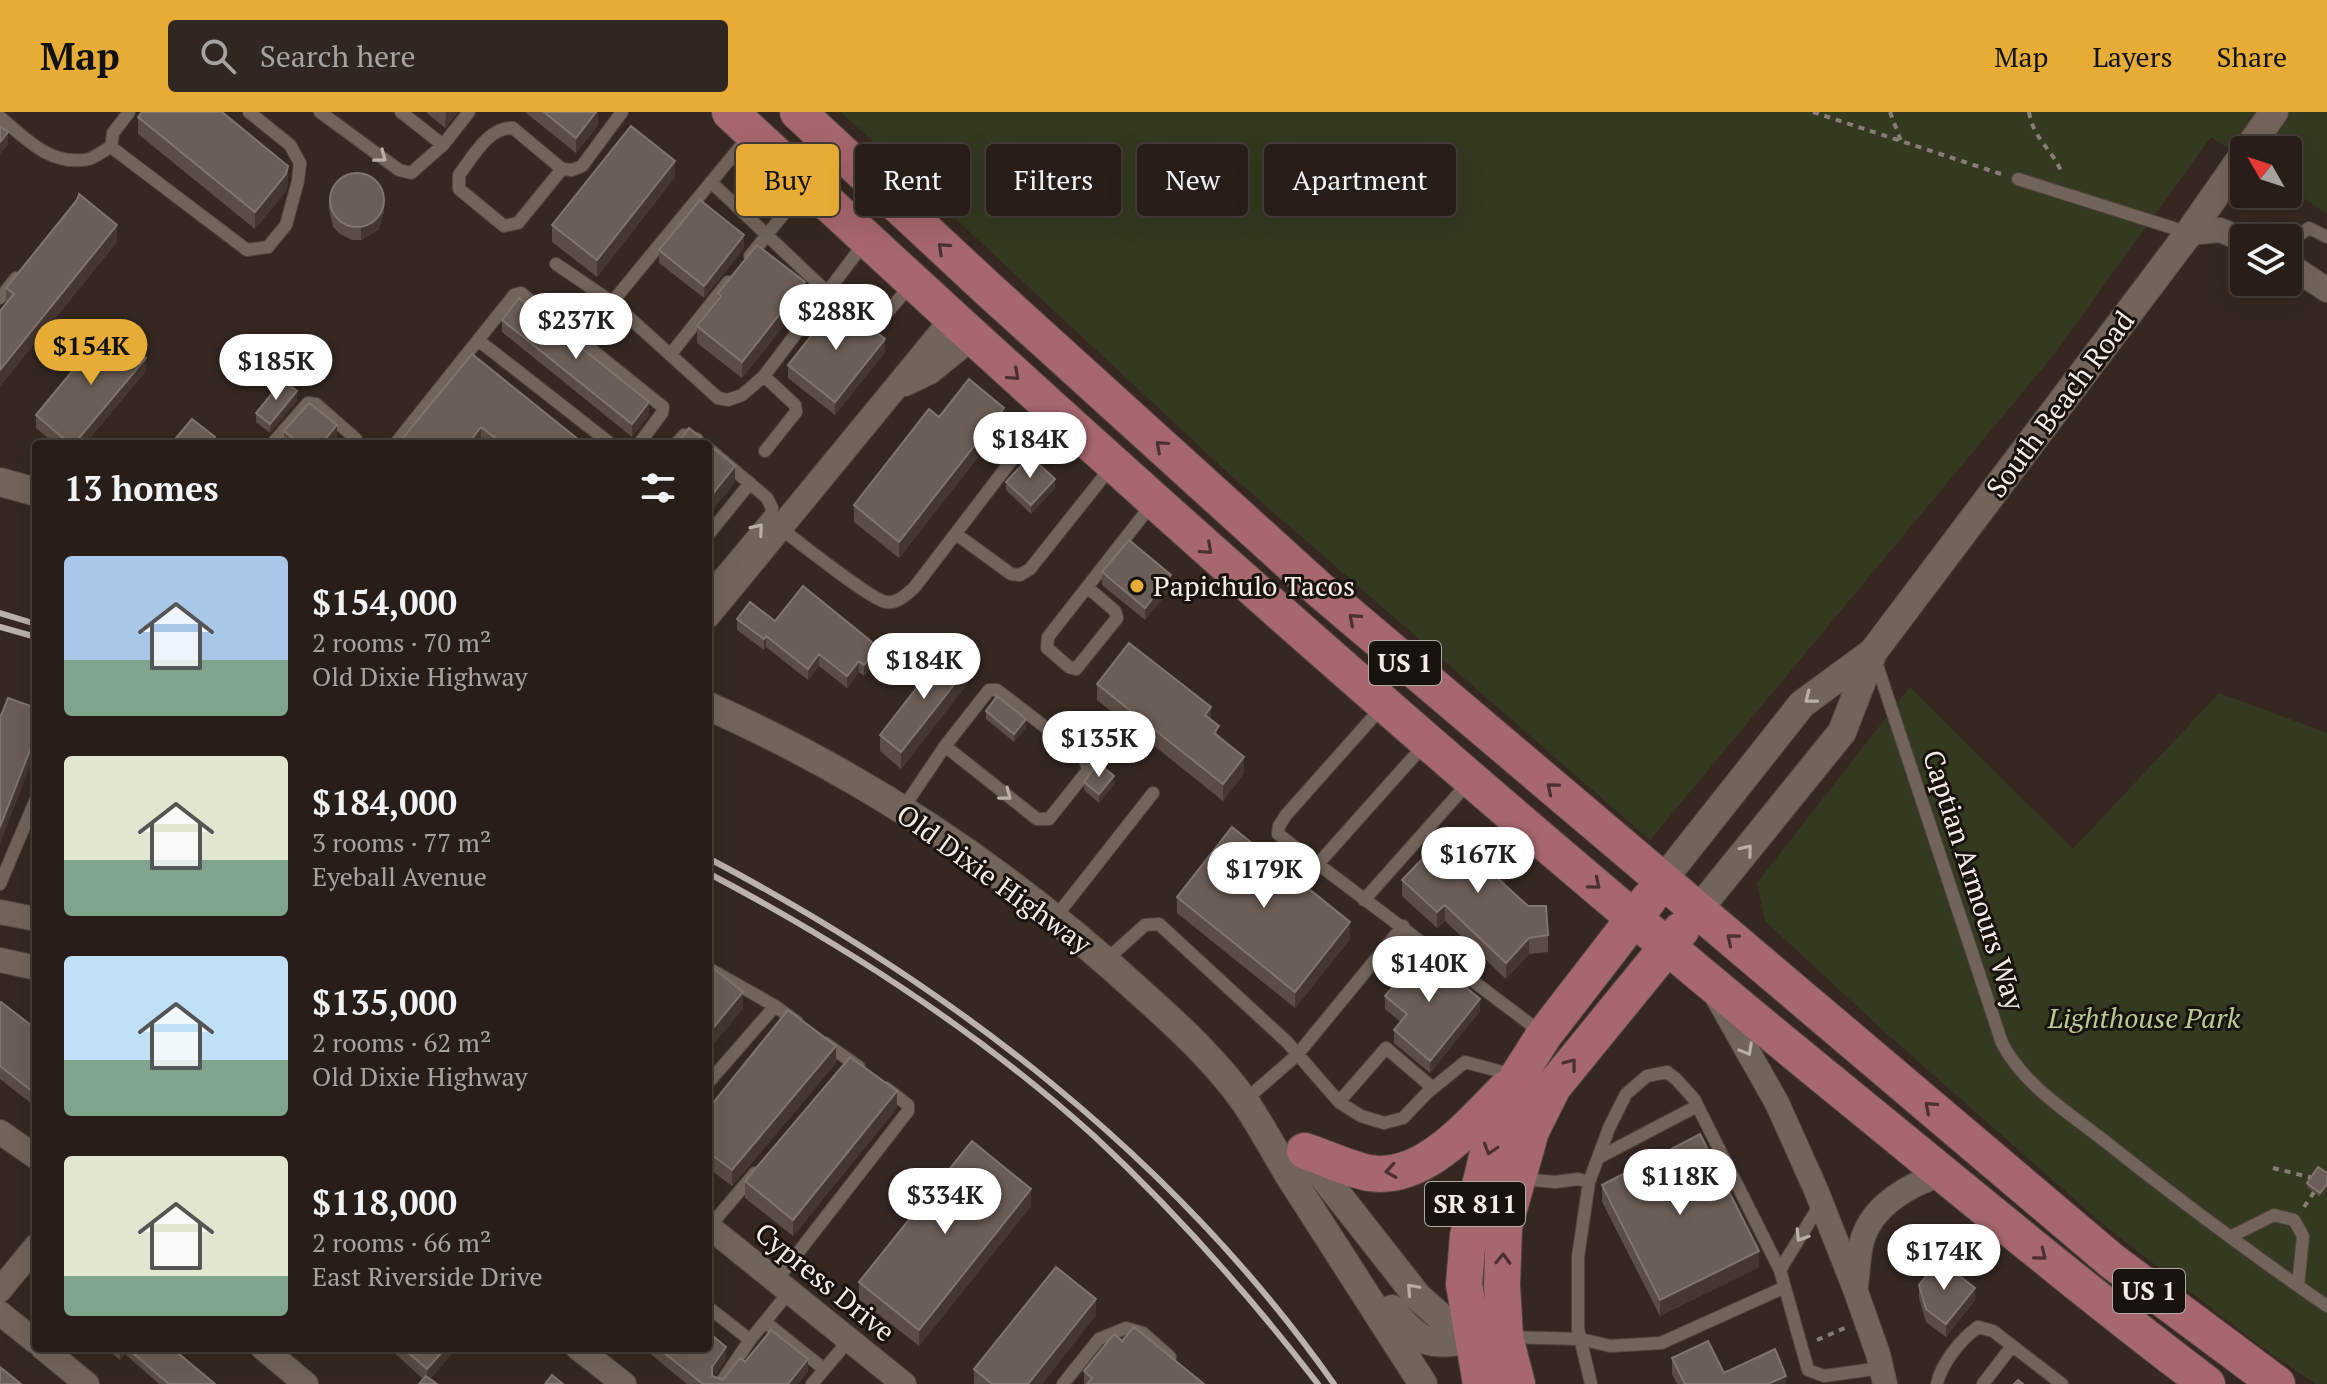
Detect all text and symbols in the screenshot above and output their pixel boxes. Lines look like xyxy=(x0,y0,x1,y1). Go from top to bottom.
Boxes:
search box xyxy=(168,20,728,92)
text: Map xyxy=(40,31,120,81)
icon: search xyxy=(196,34,240,78)
text: Search here xyxy=(260,36,416,76)
text: Map xyxy=(1994,38,2048,75)
text: Layers xyxy=(2092,38,2173,75)
text: Share xyxy=(2217,38,2287,75)
north arrow xyxy=(2230,136,2302,208)
map controls xyxy=(2230,136,2302,296)
chip: Buy xyxy=(736,144,839,216)
chip: Rent xyxy=(855,144,970,216)
chip: Filters xyxy=(986,144,1121,216)
chip: New xyxy=(1137,144,1248,216)
chip: Apartment xyxy=(1264,144,1456,216)
one-way arrow xyxy=(372,148,387,162)
button: layers xyxy=(2230,224,2302,296)
one-way arrow xyxy=(938,243,953,257)
pin: $288K xyxy=(780,284,892,352)
pin: $237K xyxy=(520,293,632,361)
text: $288K xyxy=(797,293,875,327)
text: $237K xyxy=(537,302,615,336)
street label: South Beach Road xyxy=(1977,303,2142,504)
pin: $154K xyxy=(35,319,147,387)
text: $154K xyxy=(52,328,130,362)
pin: $185K xyxy=(220,334,332,402)
text: $185K xyxy=(237,343,315,377)
one-way arrow xyxy=(1005,366,1020,380)
pin: $184K xyxy=(974,412,1086,480)
text: $184K xyxy=(991,421,1069,455)
one-way arrow xyxy=(1155,441,1170,455)
text: 13 homes xyxy=(64,466,219,511)
icon: filters xyxy=(636,466,680,510)
one-way arrow xyxy=(748,524,763,538)
one-way arrow xyxy=(1198,540,1213,554)
place label: Papichulo Tacos xyxy=(1153,567,1355,604)
marker: Papichulo Tacos xyxy=(1128,577,1146,595)
text: $154,000 xyxy=(312,580,457,625)
icon: home xyxy=(128,588,224,684)
one-way arrow xyxy=(1349,614,1364,629)
text: 2 rooms · 70 m² xyxy=(312,625,491,659)
pin: $184K xyxy=(868,633,980,701)
road number: US 1 xyxy=(1369,641,1441,685)
text: $184K xyxy=(885,642,963,676)
text: Old Dixie Highway xyxy=(312,659,528,693)
one-way arrow xyxy=(1804,689,1819,703)
pin: $135K xyxy=(1043,711,1155,779)
text: $135K xyxy=(1060,720,1138,754)
street label: Captian Armours Way xyxy=(1915,745,2034,1015)
text: $184,000 xyxy=(312,780,457,825)
one-way arrow xyxy=(1547,783,1561,798)
one-way arrow xyxy=(997,785,1012,799)
icon: home xyxy=(128,788,224,884)
street label: Old Dixie Highway xyxy=(889,795,1100,962)
text: 3 rooms · 77 m² xyxy=(312,825,491,859)
pin: $167K xyxy=(1422,827,1534,895)
text: $167K xyxy=(1439,836,1517,870)
pin: $179K xyxy=(1208,842,1320,910)
one-way arrow xyxy=(1737,845,1752,859)
text: $179K xyxy=(1225,851,1303,885)
text: Eyeball Avenue xyxy=(312,859,487,893)
one-way arrow xyxy=(1585,874,1600,889)
one-way arrow xyxy=(1727,934,1741,949)
pin: $140K xyxy=(1373,936,1485,1004)
text: $140K xyxy=(1390,945,1468,979)
text: $135,000 xyxy=(312,980,457,1025)
icon: home xyxy=(128,988,224,1084)
park label: Lighthouse Park xyxy=(2047,999,2241,1036)
text: 2 rooms · 62 m² xyxy=(312,1025,491,1059)
one-way arrow xyxy=(1737,1041,1753,1056)
text: Old Dixie Highway xyxy=(312,1059,528,1093)
one-way arrow xyxy=(1561,1059,1576,1073)
one-way arrow xyxy=(1925,1102,1940,1117)
one-way arrow xyxy=(1483,1141,1499,1155)
pin: $118K xyxy=(1624,1149,1736,1217)
text: $118K xyxy=(1641,1158,1719,1192)
one-way arrow xyxy=(1384,1161,1398,1178)
pin: $334K xyxy=(889,1168,1001,1236)
text: $334K xyxy=(906,1177,984,1211)
text: $118,000 xyxy=(312,1180,457,1225)
road number: SR 811 xyxy=(1425,1182,1525,1226)
icon: home xyxy=(128,1188,224,1284)
street label: Cypress Drive xyxy=(748,1214,903,1349)
pin: $174K xyxy=(1888,1224,2000,1292)
text: 2 rooms · 66 m² xyxy=(312,1225,491,1259)
one-way arrow xyxy=(1795,1228,1810,1242)
text: $174K xyxy=(1905,1233,1983,1267)
one-way arrow xyxy=(2032,1245,2046,1260)
one-way arrow xyxy=(1494,1252,1511,1265)
text: East Riverside Drive xyxy=(312,1259,543,1293)
road number: US 1 xyxy=(2113,1269,2185,1313)
one-way arrow xyxy=(1407,1284,1422,1299)

